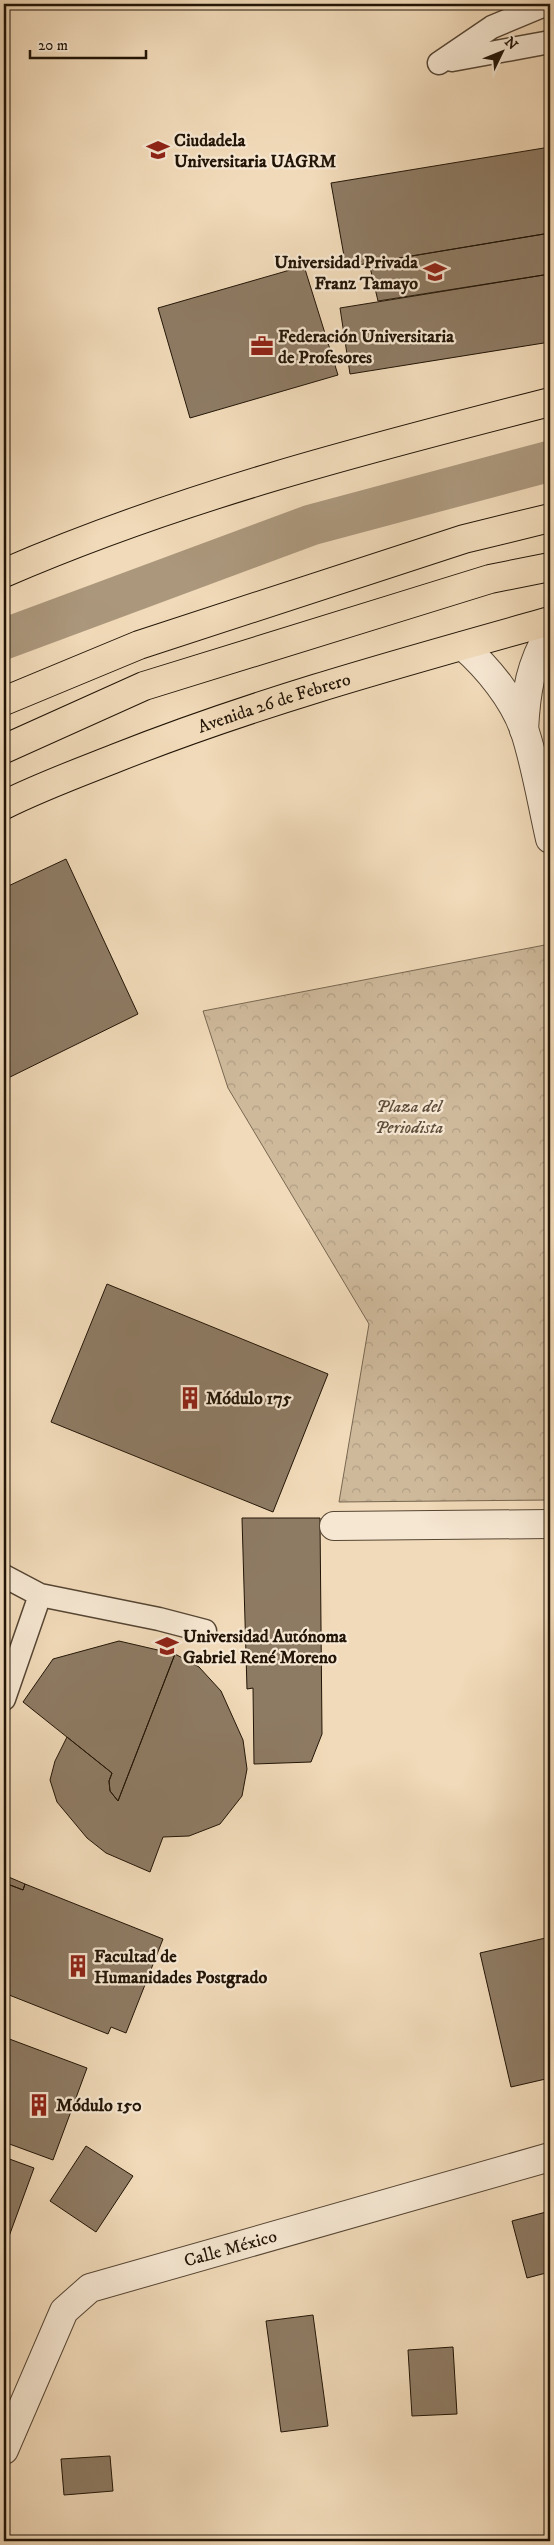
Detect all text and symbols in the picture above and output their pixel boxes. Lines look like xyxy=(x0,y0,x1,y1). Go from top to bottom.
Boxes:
scale bar xyxy=(30,28,146,60)
north arrow xyxy=(476,28,526,78)
text: N xyxy=(500,33,522,55)
text: 20 m xyxy=(38,36,68,55)
place label: Ciudadela Universitaria UAGRM xyxy=(174,130,337,173)
school or university icon: Ciudadela Universitaria UAGRM xyxy=(145,137,171,163)
place label: Universidad Privada Franz Tamayo xyxy=(274,252,418,295)
school or university icon: Universidad Privada Franz Tamayo xyxy=(422,259,448,285)
place label: Federación Universitaria de Profesores xyxy=(278,326,454,369)
office icon: Federación Universitaria de Profesores xyxy=(249,333,275,359)
street label: Avenida 26 de Febrero xyxy=(195,669,354,739)
park label: Plaza del Periodista xyxy=(375,1096,444,1139)
building icon: Módulo 175 xyxy=(177,1385,203,1411)
place label: Módulo 175 xyxy=(206,1388,292,1410)
place label: Universidad Autónoma Gabriel René Moreno xyxy=(183,1626,347,1669)
school or university icon: Universidad Autónoma Gabriel René Moreno xyxy=(154,1633,180,1659)
place label: Facultad de Humanidades Postgrado xyxy=(94,1946,267,1989)
building icon: Facultad de Humanidades Postgrado xyxy=(65,1953,91,1979)
building icon: Módulo 150 xyxy=(26,2092,52,2118)
place label: Módulo 150 xyxy=(56,2095,142,2117)
street label: Calle México xyxy=(182,2225,280,2273)

